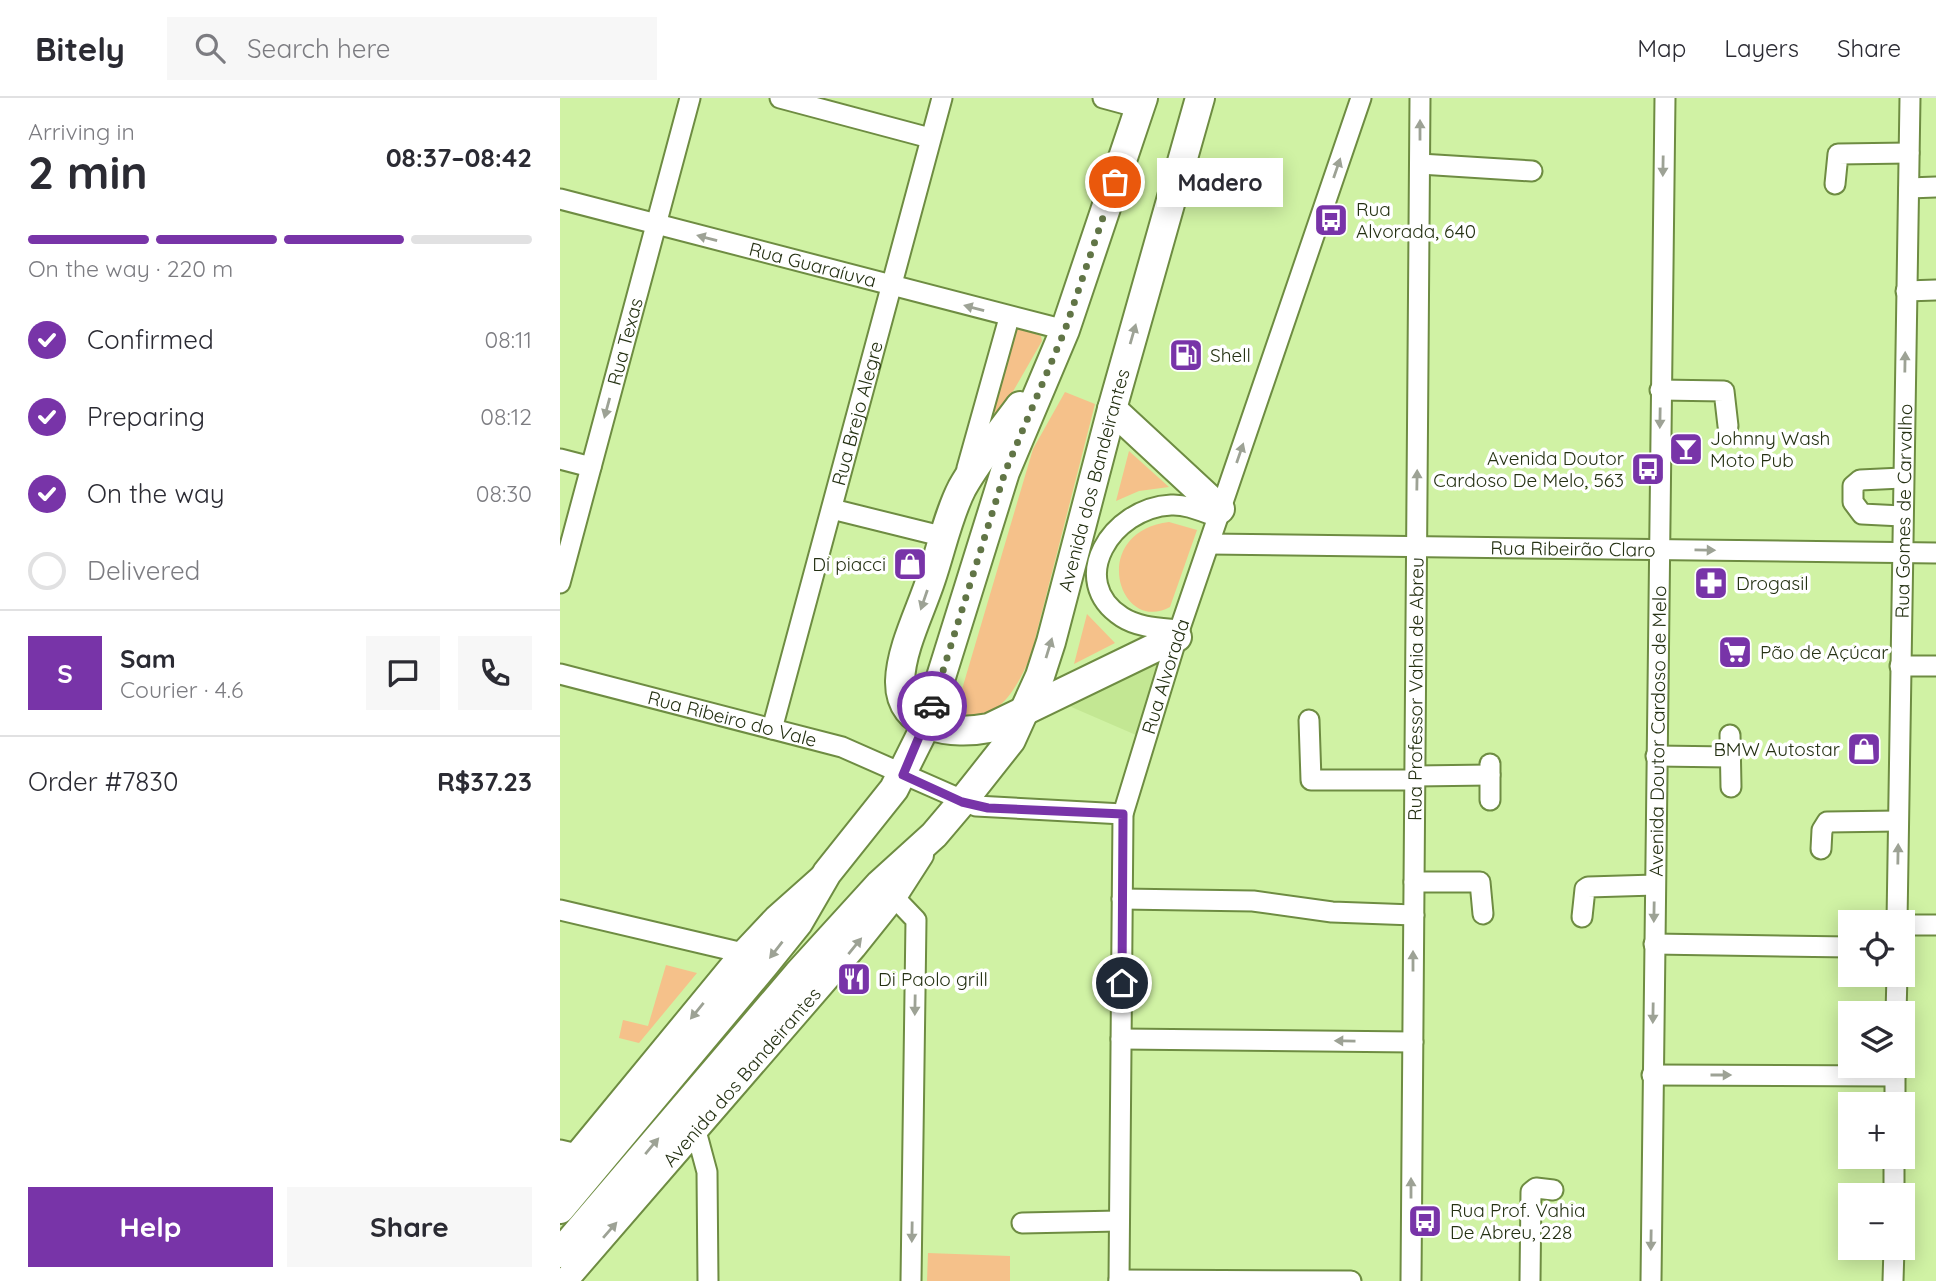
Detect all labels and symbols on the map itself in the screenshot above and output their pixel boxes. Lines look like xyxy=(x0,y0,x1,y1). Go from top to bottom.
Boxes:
one-way arrow xyxy=(1414,119,1426,141)
pin xyxy=(1085,152,1145,212)
one-way arrow xyxy=(1658,155,1669,177)
one-way arrow xyxy=(1332,157,1343,178)
callout: Madero xyxy=(1157,158,1283,206)
place label: Rua Alvorada, 640 xyxy=(1356,197,1476,243)
bus stop icon: Rua Alvorada, 640 xyxy=(1312,201,1350,239)
one-way arrow xyxy=(696,232,717,242)
street label: Rua Guaraíuva xyxy=(746,237,879,293)
street label: Rua Texas xyxy=(602,295,648,388)
one-way arrow xyxy=(964,303,985,313)
one-way arrow xyxy=(1129,323,1139,344)
fuel station icon: Shell xyxy=(1167,336,1205,374)
street label: Rua Brejo Alegre xyxy=(826,338,888,488)
place label: Shell xyxy=(1210,343,1251,367)
one-way arrow xyxy=(1899,351,1911,373)
street label: Avenida dos Bandeirantes xyxy=(1053,366,1135,594)
one-way arrow xyxy=(601,397,612,419)
street label: Rua Gomes de Carvalho xyxy=(1890,403,1917,619)
one-way arrow xyxy=(1654,407,1666,429)
place label: Johnny Wash Moto Pub xyxy=(1710,426,1830,472)
bar icon: Johnny Wash Moto Pub xyxy=(1667,430,1705,468)
one-way arrow xyxy=(1235,442,1246,463)
place label: Avenida Doutor Cardoso De Melo, 563 xyxy=(1433,446,1625,492)
bus stop icon: Avenida Doutor Cardoso De Melo, 563 xyxy=(1629,450,1667,488)
one-way arrow xyxy=(1411,469,1423,491)
street label: Rua Ribeirão Claro xyxy=(1490,535,1656,562)
one-way arrow xyxy=(1694,544,1716,556)
shop icon: Di piacci xyxy=(891,545,929,583)
place label: Di piacci xyxy=(812,552,886,576)
street label: Rua Professor Vahia de Abreu xyxy=(1403,557,1429,821)
pharmacy icon: Drogasil xyxy=(1692,564,1730,602)
place label: Drogasil xyxy=(1736,571,1809,595)
street label: Avenida Doutor Cardoso de Melo xyxy=(1644,585,1671,877)
one-way arrow xyxy=(918,590,929,611)
street label: Rua Alvorada xyxy=(1136,616,1194,737)
supermarket icon: Pão de Açúcar xyxy=(1716,633,1754,671)
one-way arrow xyxy=(1044,638,1054,659)
place label: Pão de Açúcar xyxy=(1760,640,1889,664)
courier xyxy=(897,671,967,741)
street label: Rua Ribeiro do Vale xyxy=(645,685,819,752)
shop icon: BMW Autostar xyxy=(1845,730,1883,768)
place label: BMW Autostar xyxy=(1713,737,1841,761)
one-way arrow xyxy=(1892,843,1904,865)
one-way arrow xyxy=(1649,901,1660,923)
one-way arrow xyxy=(847,937,862,955)
one-way arrow xyxy=(770,941,784,959)
one-way arrow xyxy=(1407,950,1419,972)
pin xyxy=(1092,953,1152,1013)
restaurant icon: Di Paolo grill xyxy=(835,960,873,998)
place label: Di Paolo grill xyxy=(878,967,988,991)
street label: Avenida dos Bandeirantes xyxy=(657,982,826,1172)
one-way arrow xyxy=(909,994,920,1016)
one-way arrow xyxy=(689,1002,704,1020)
one-way arrow xyxy=(1647,1002,1659,1024)
one-way arrow xyxy=(1333,1035,1355,1047)
one-way arrow xyxy=(1710,1069,1732,1081)
one-way arrow xyxy=(644,1137,659,1154)
one-way arrow xyxy=(1406,1177,1417,1199)
place label: Rua Prof. Vahia De Abreu, 228 xyxy=(1450,1198,1586,1244)
bus stop icon: Rua Prof. Vahia De Abreu, 228 xyxy=(1406,1202,1444,1240)
one-way arrow xyxy=(602,1221,617,1238)
one-way arrow xyxy=(906,1221,918,1243)
one-way arrow xyxy=(1645,1229,1657,1251)

